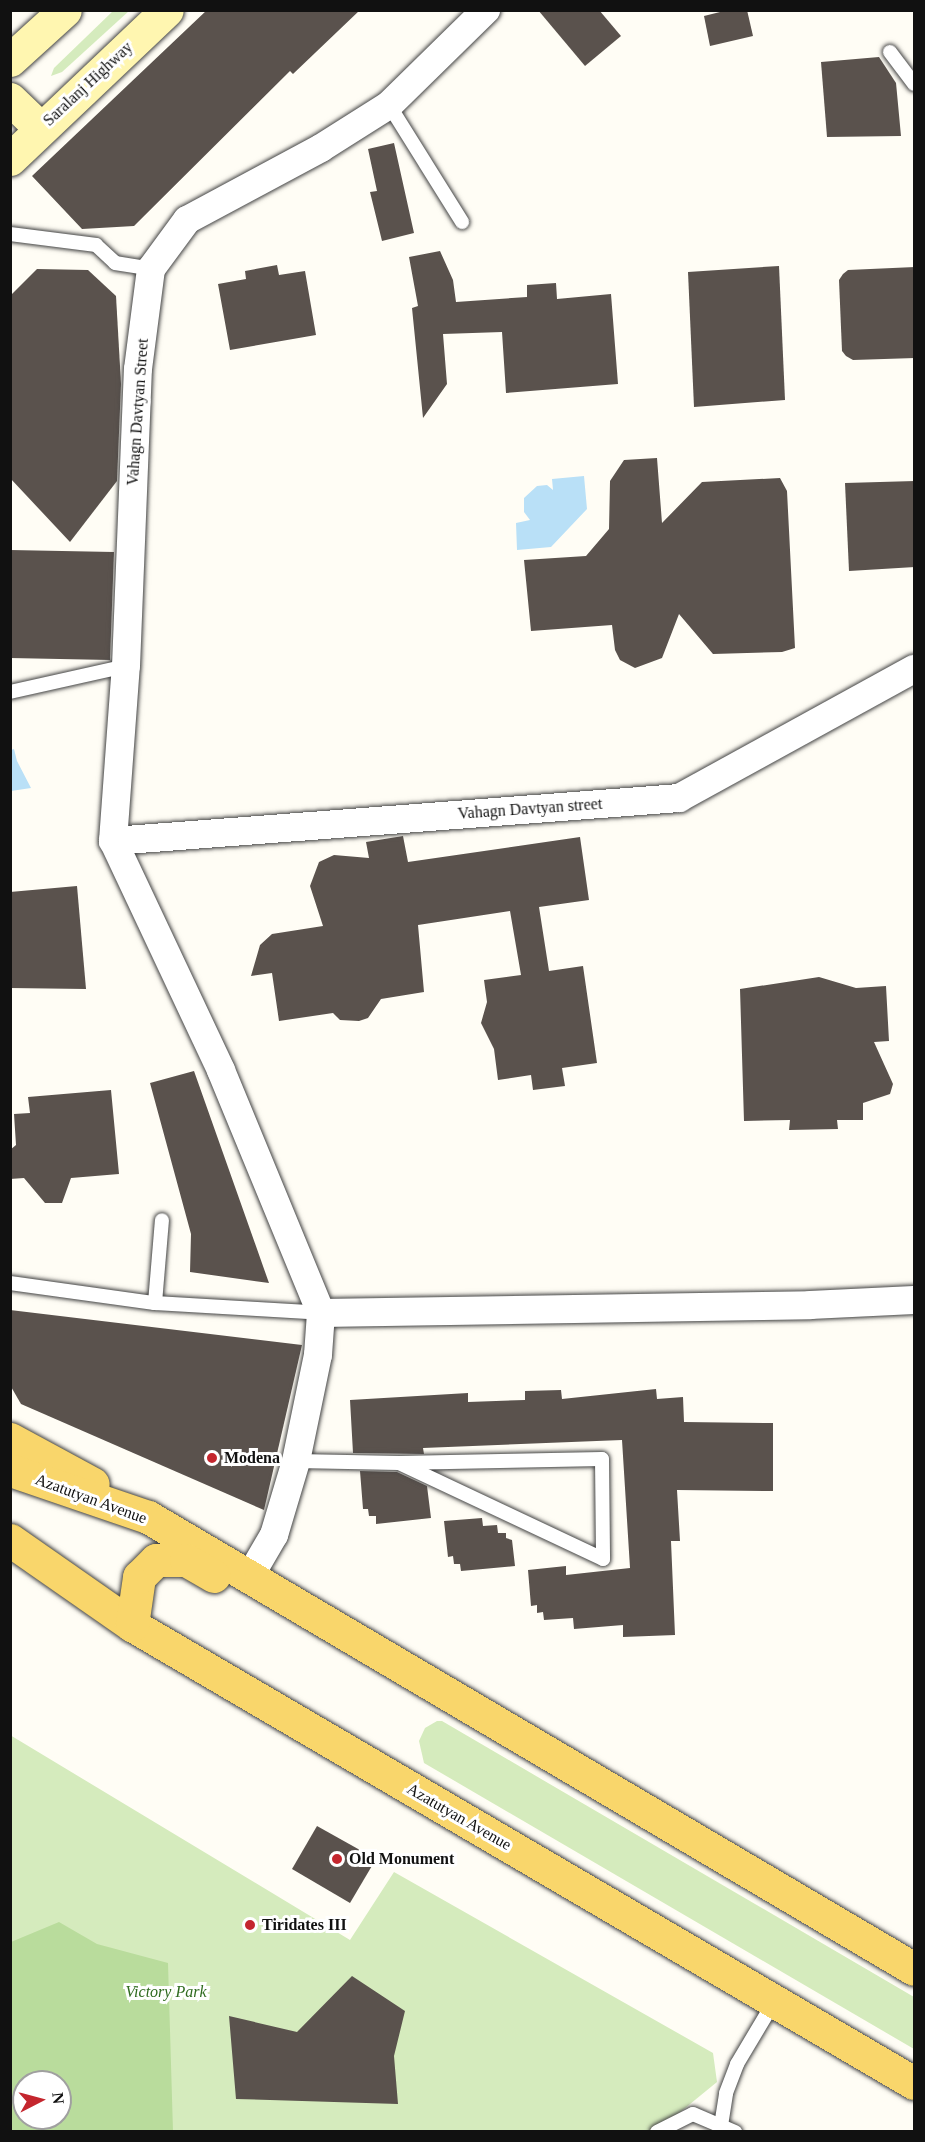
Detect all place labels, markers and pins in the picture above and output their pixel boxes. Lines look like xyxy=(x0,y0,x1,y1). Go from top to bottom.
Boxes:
place label: Modena xyxy=(224,1448,289,1468)
marker: Modena xyxy=(205,1451,219,1465)
place label: Old Monument xyxy=(349,1849,470,1869)
marker: Old Monument xyxy=(330,1852,344,1866)
place label: Tiridates III xyxy=(262,1915,355,1935)
marker: Tiridates III xyxy=(243,1918,257,1932)

